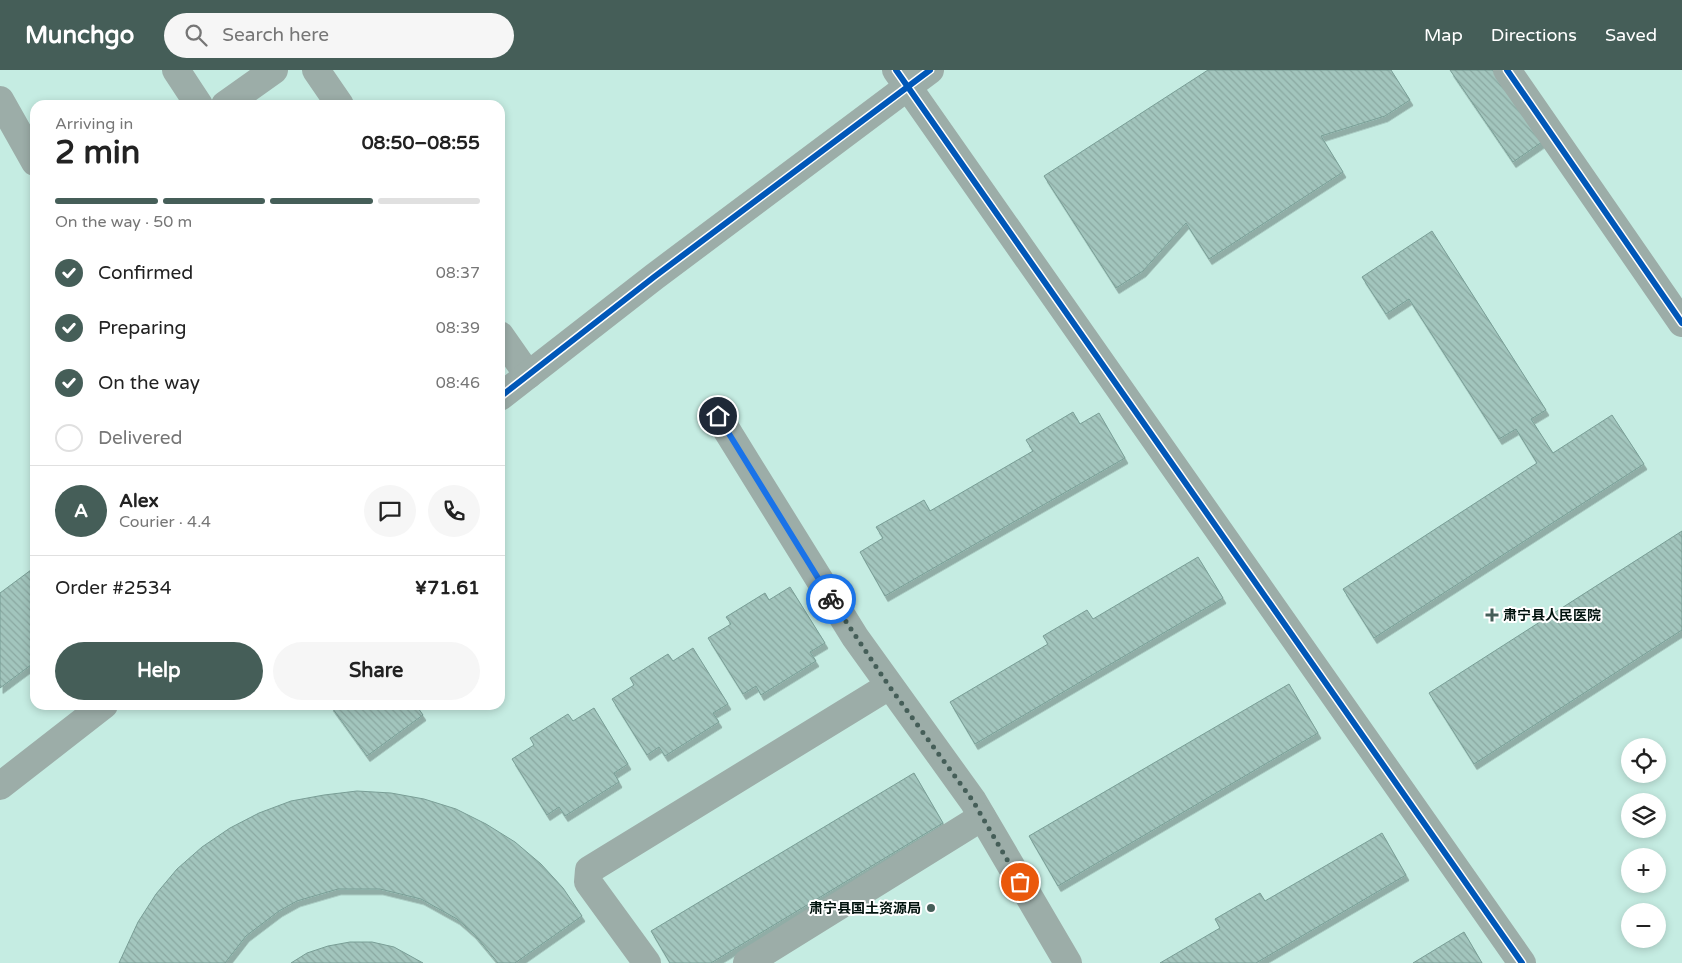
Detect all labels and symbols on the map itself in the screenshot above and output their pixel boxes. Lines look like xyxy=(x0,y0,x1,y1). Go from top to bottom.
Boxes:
pin xyxy=(697,395,739,437)
courier xyxy=(806,574,856,624)
place label: 肃宁县人民医院 xyxy=(1503,607,1601,624)
marker: 肃宁县人民医院 xyxy=(1485,608,1499,622)
pin xyxy=(999,861,1041,903)
place label: 肃宁县国土资源局 xyxy=(809,900,921,917)
marker: 肃宁县国土资源局 xyxy=(925,902,937,914)

